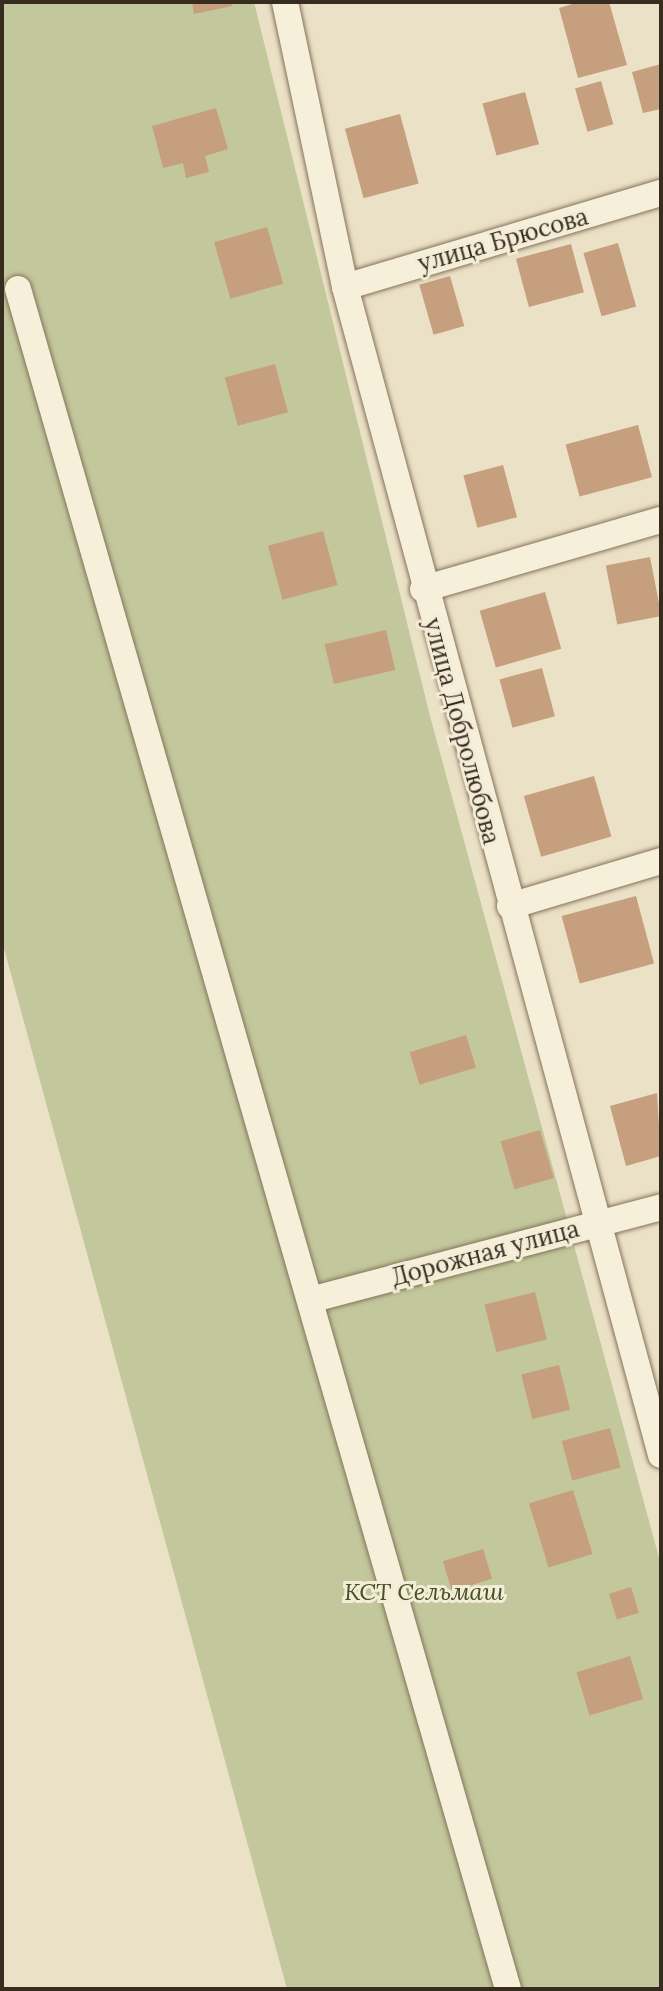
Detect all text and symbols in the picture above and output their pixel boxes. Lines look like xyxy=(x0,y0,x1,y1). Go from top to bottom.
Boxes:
street label: улица Брюсова xyxy=(415,202,591,278)
street label: улица Добролюбова xyxy=(418,615,506,847)
street label: Дорожная улица xyxy=(388,1214,582,1292)
park label: КСТ Сельмаш xyxy=(344,1578,504,1606)

